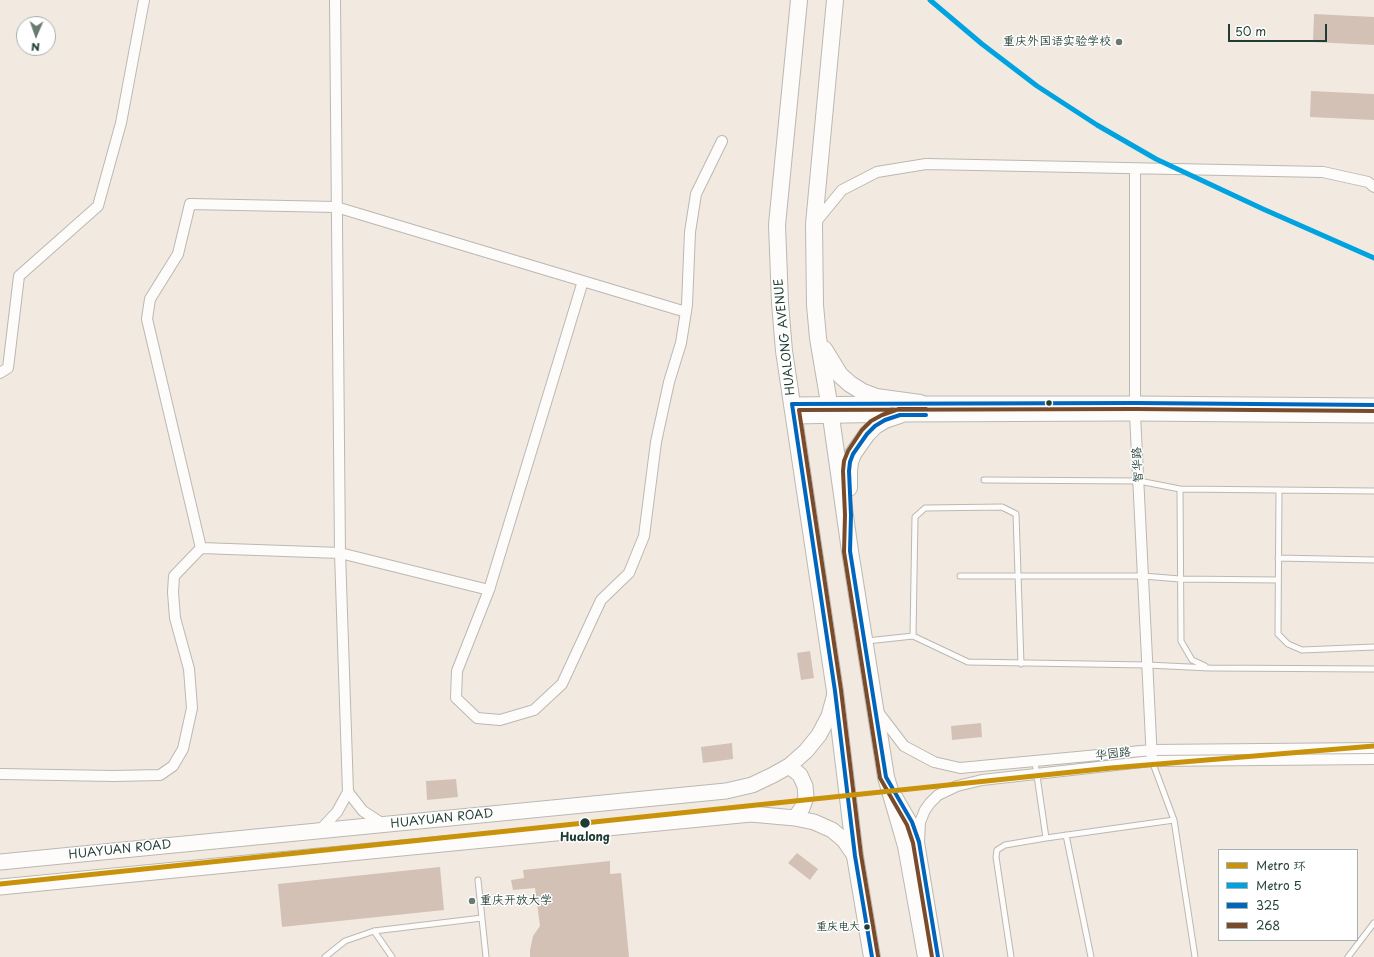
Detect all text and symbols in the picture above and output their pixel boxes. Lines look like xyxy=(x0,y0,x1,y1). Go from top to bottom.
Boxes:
north arrow xyxy=(16,16,56,56)
scale bar xyxy=(1230,16,1329,42)
text: 50 m xyxy=(1235,22,1266,40)
place label: 重庆外国语实验学校 xyxy=(1003,35,1111,49)
marker: 重庆外国语实验学校 xyxy=(1114,37,1124,47)
text: N xyxy=(31,39,40,56)
street label: HUALONG AVENUE xyxy=(772,278,798,396)
unlabelled marker xyxy=(1044,398,1054,408)
street label: 智华路 xyxy=(1130,447,1146,483)
street label: 华园路 xyxy=(1094,745,1132,763)
street label: HUAYUAN ROAD xyxy=(390,806,494,832)
marker: Hualong xyxy=(578,816,592,830)
place label: Hualong xyxy=(560,831,610,845)
street label: HUAYUAN ROAD xyxy=(68,837,172,863)
legend xyxy=(1218,849,1358,941)
text: Metro 环 xyxy=(1256,856,1305,874)
text: Metro 5 xyxy=(1256,876,1302,894)
place label: 重庆开放大学 xyxy=(480,894,552,908)
marker: 重庆开放大学 xyxy=(467,896,477,906)
text: 325 xyxy=(1256,896,1280,914)
text: 268 xyxy=(1256,916,1280,934)
place label: 重庆电大 xyxy=(816,920,860,934)
marker: 重庆电大 xyxy=(862,922,872,932)

